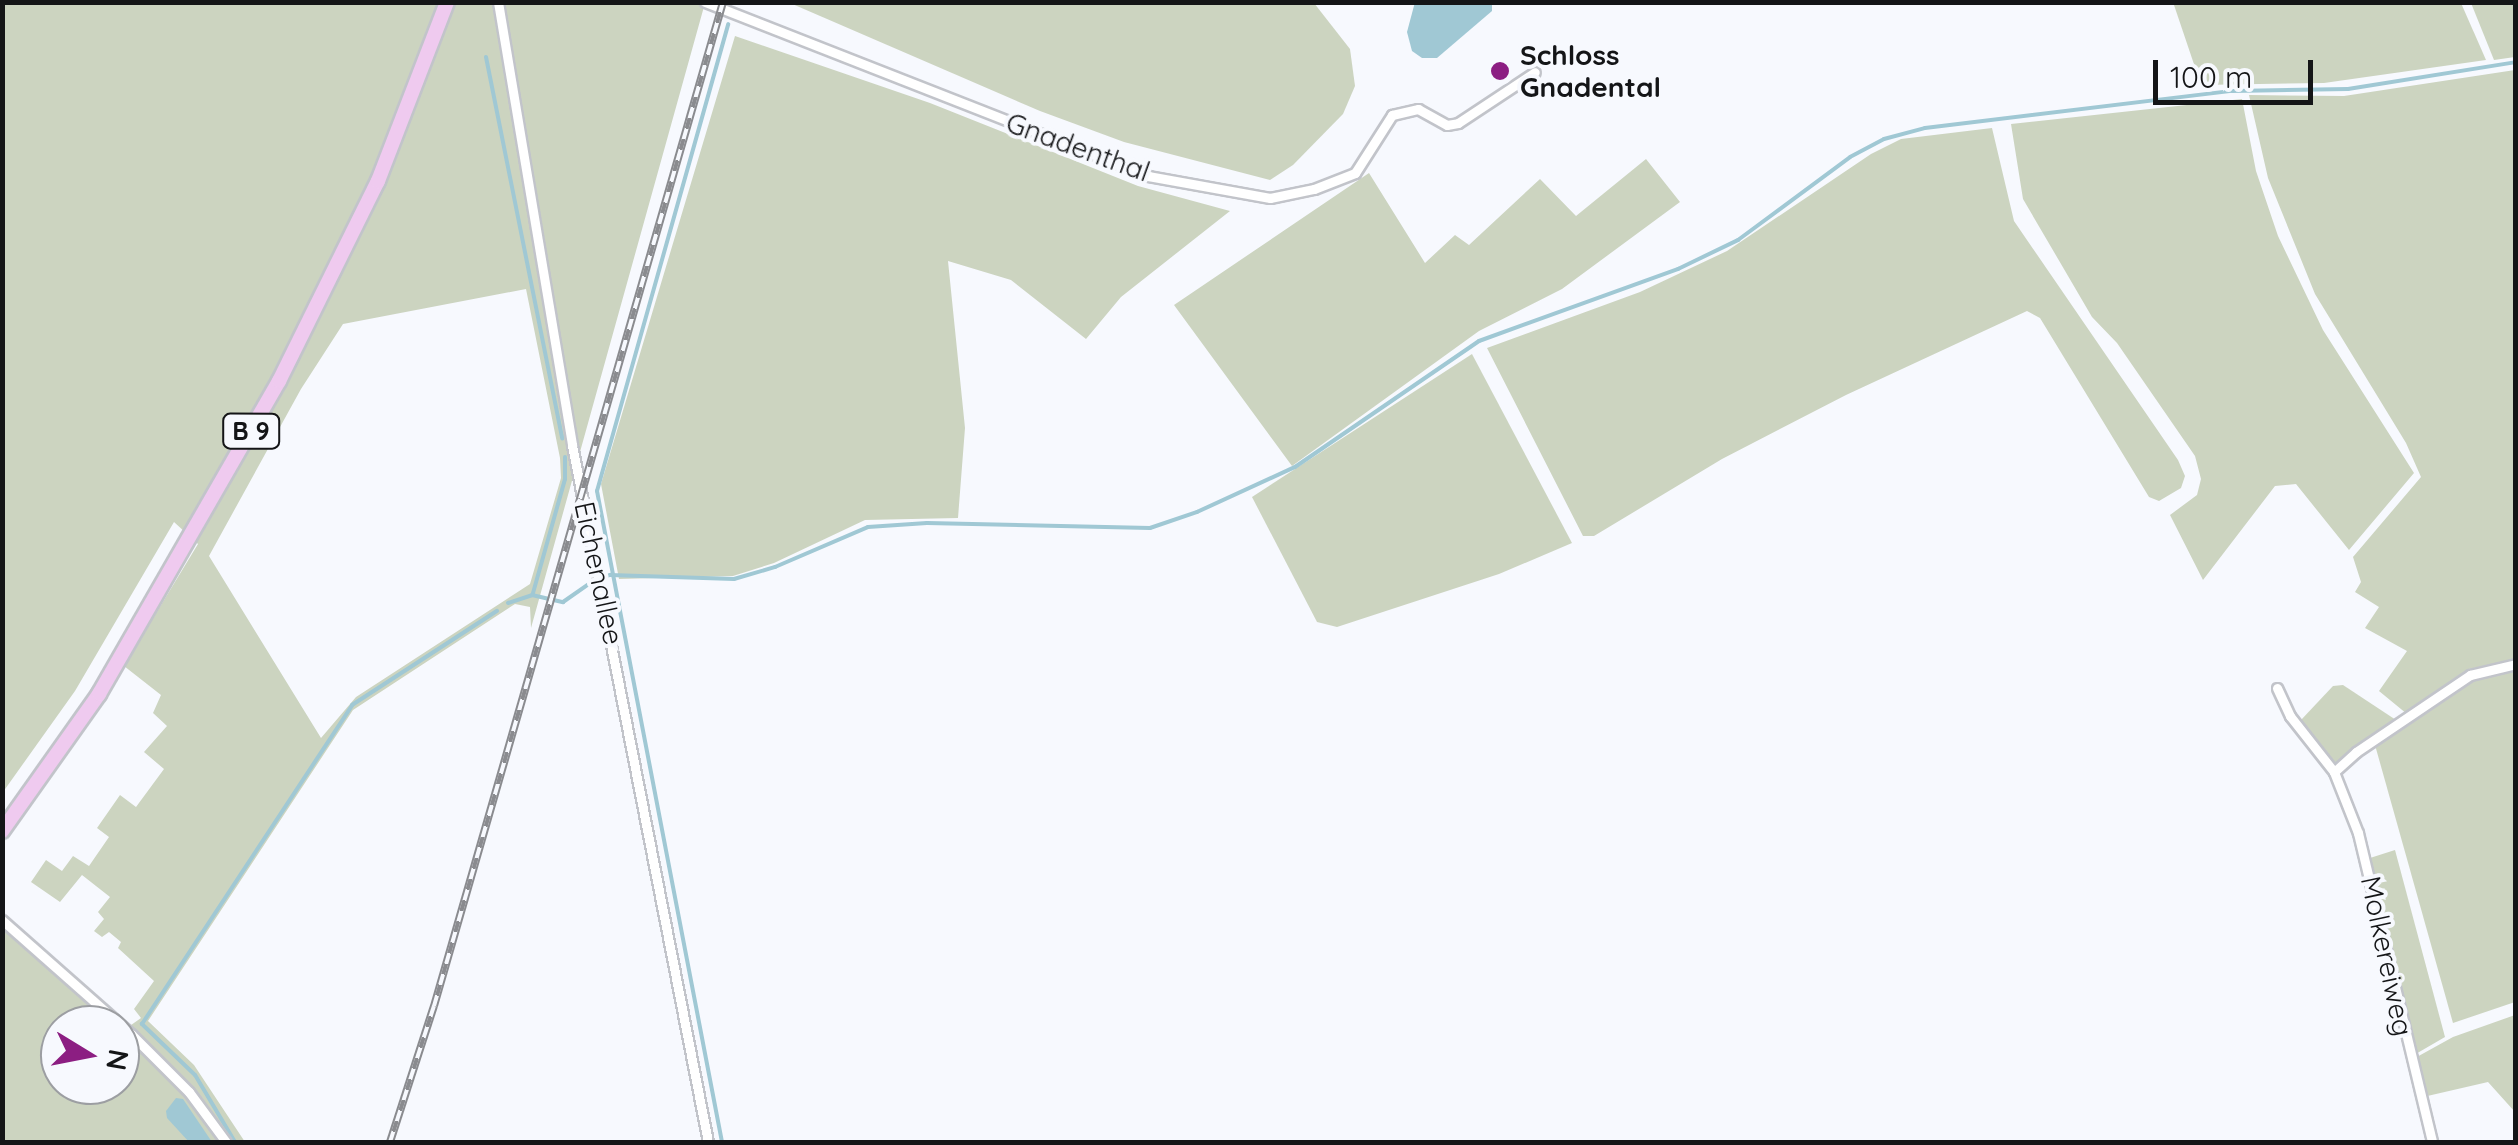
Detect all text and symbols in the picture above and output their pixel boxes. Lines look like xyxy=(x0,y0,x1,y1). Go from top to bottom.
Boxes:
place label: Schloss Gnadental xyxy=(1520,38,1661,104)
scale bar xyxy=(2158,40,2318,102)
text: 100 m xyxy=(2170,58,2252,96)
marker: Schloss Gnadental xyxy=(1489,60,1511,82)
street label: Gnadenthal xyxy=(1002,105,1154,189)
road number: B 9 xyxy=(221,411,281,451)
street label: Eichenallee xyxy=(567,498,631,648)
street label: Molkereiweg xyxy=(2354,873,2420,1039)
north arrow xyxy=(40,1005,140,1105)
text: N xyxy=(99,1047,137,1073)

